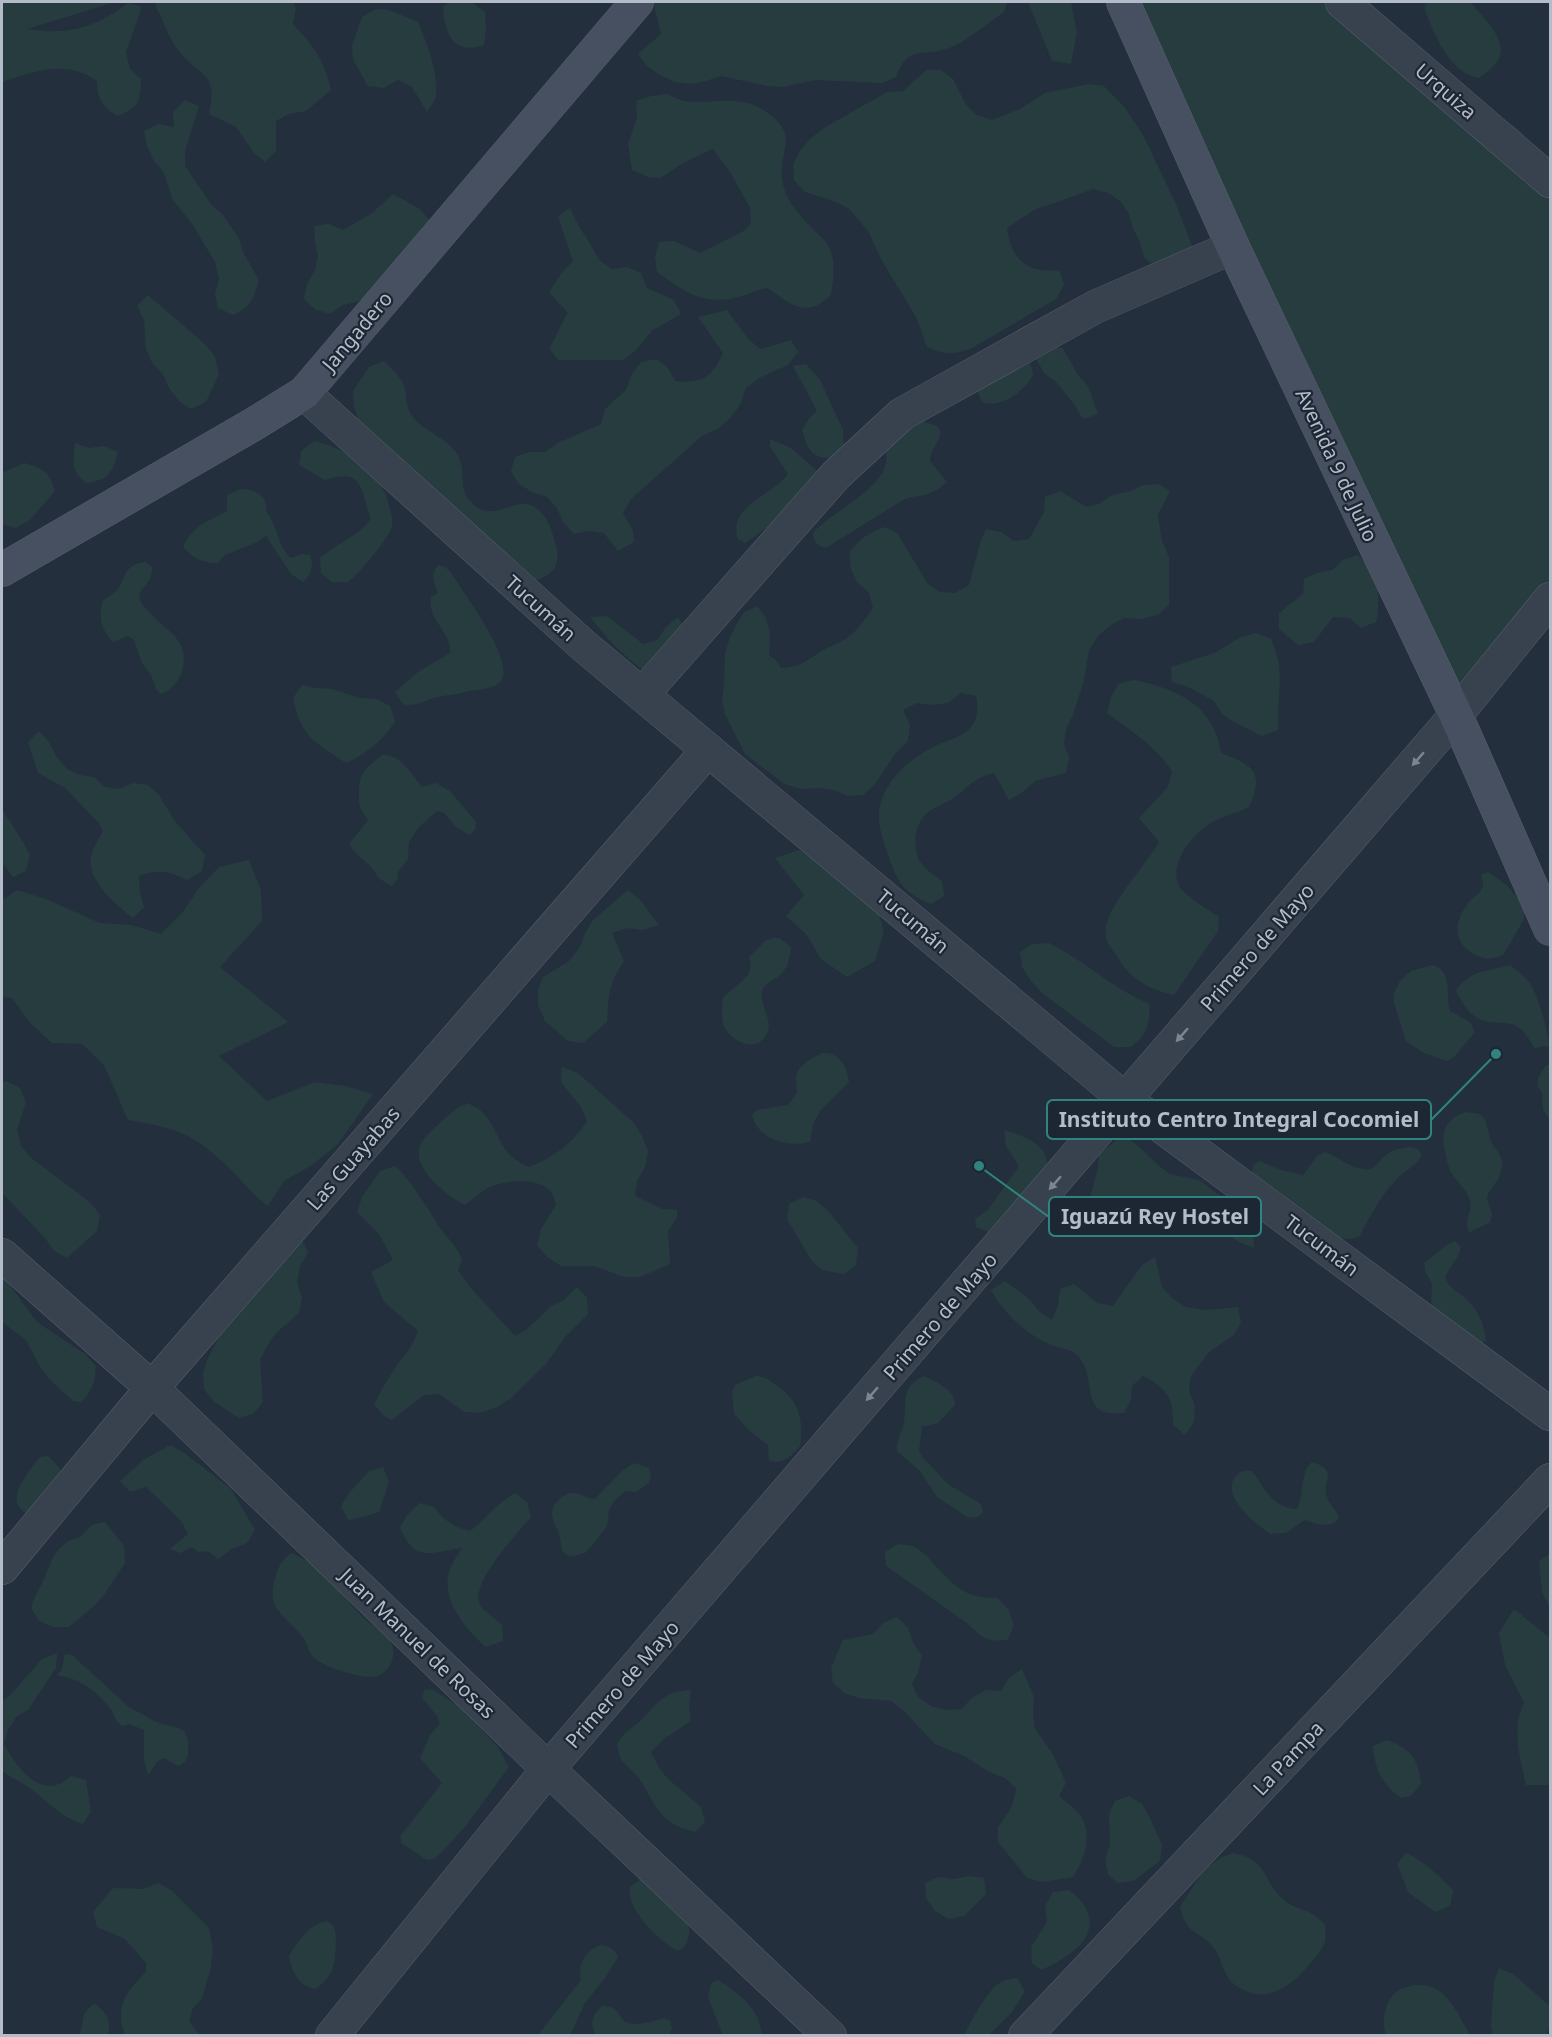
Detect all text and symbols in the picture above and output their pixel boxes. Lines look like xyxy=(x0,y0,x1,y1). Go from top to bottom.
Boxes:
street label: Urquiza xyxy=(1410,57,1482,125)
street label: Jangadero xyxy=(314,286,398,378)
street label: Avenida 9 de Julio xyxy=(1290,384,1384,546)
street label: Tucumán xyxy=(500,569,582,647)
one-way arrow xyxy=(1412,751,1425,766)
street label: Primero de Mayo xyxy=(1194,877,1320,1017)
street label: Tucumán xyxy=(871,883,955,959)
one-way arrow xyxy=(1176,1027,1189,1042)
street label: Las Guayabas xyxy=(300,1100,406,1216)
callout: Instituto Centro Integral Cocomiel xyxy=(1047,1100,1431,1139)
text: Instituto Centro Integral Cocomiel xyxy=(1059,1105,1419,1133)
one-way arrow xyxy=(1048,1175,1061,1191)
callout: Iguazú Rey Hostel xyxy=(1049,1197,1261,1236)
text: Iguazú Rey Hostel xyxy=(1061,1202,1249,1230)
street label: Tucumán xyxy=(1279,1208,1365,1282)
street label: Primero de Mayo xyxy=(877,1246,1003,1386)
one-way arrow xyxy=(866,1386,879,1401)
street label: Juan Manuel de Rosas xyxy=(333,1560,501,1724)
street label: Primero de Mayo xyxy=(559,1614,685,1754)
street label: La Pampa xyxy=(1247,1715,1329,1801)

